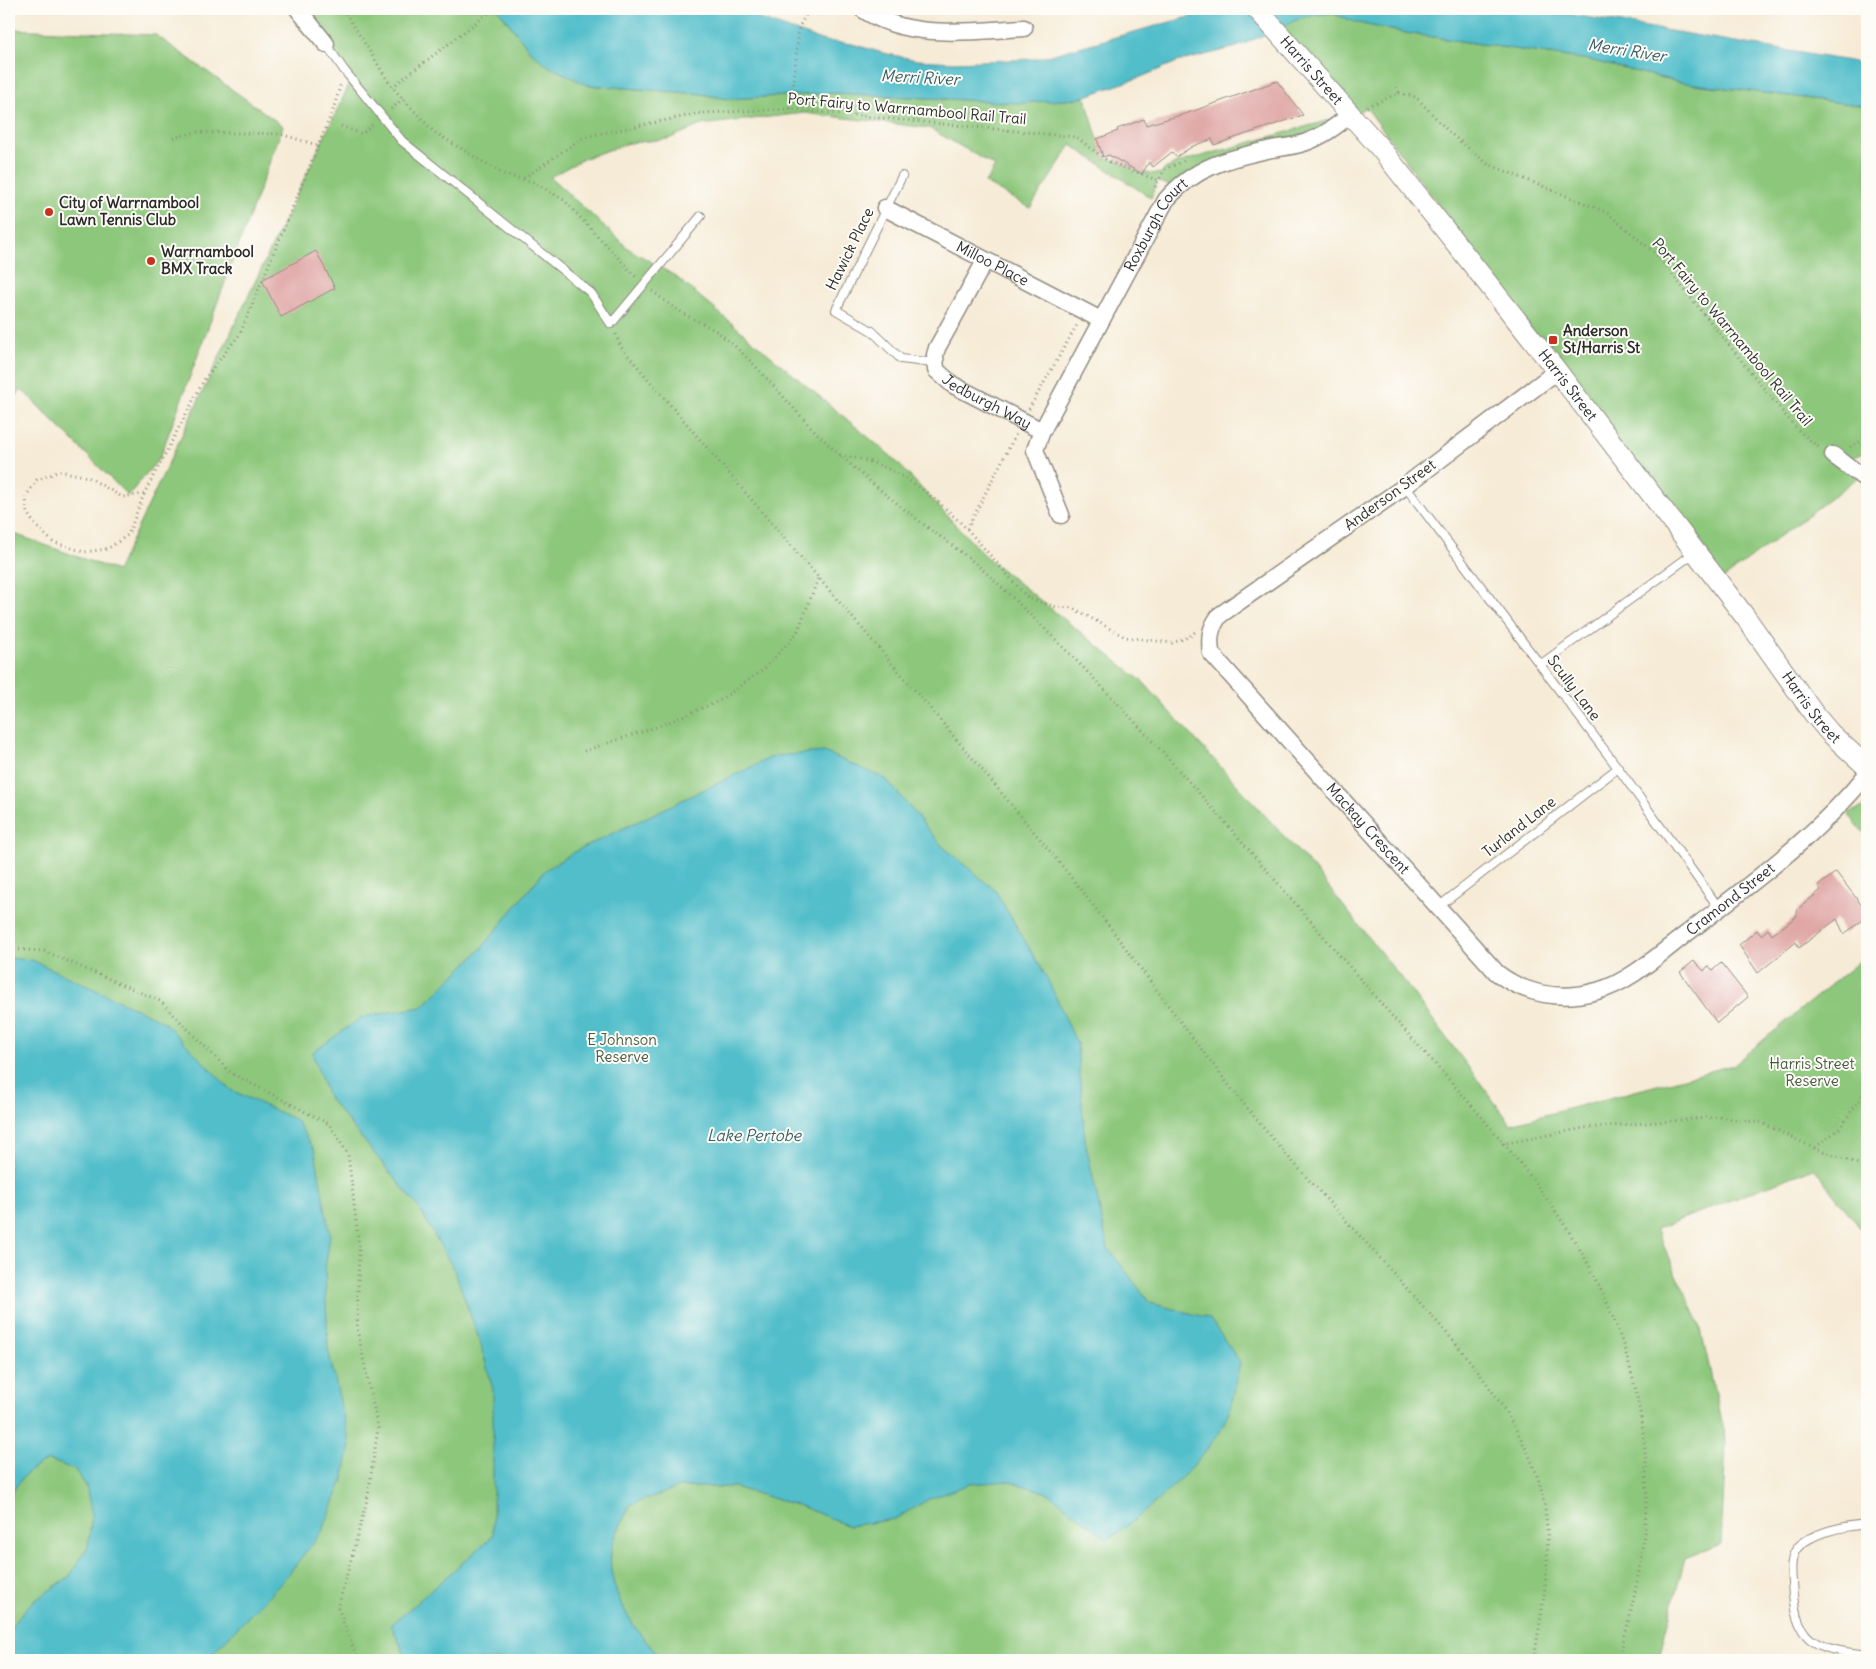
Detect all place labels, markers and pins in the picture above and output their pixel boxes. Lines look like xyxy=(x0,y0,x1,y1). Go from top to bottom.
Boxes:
place label: City of Warrnambool Lawn Tennis Club xyxy=(59,193,199,229)
marker: City of Warrnambool Lawn Tennis Club xyxy=(43,206,55,218)
place label: Warrnambool BMX Track xyxy=(161,242,254,278)
marker: Warrnambool BMX Track xyxy=(145,255,157,267)
place label: Anderson St/Harris St xyxy=(1563,321,1641,357)
marker: Anderson St/Harris St xyxy=(1547,334,1559,346)

